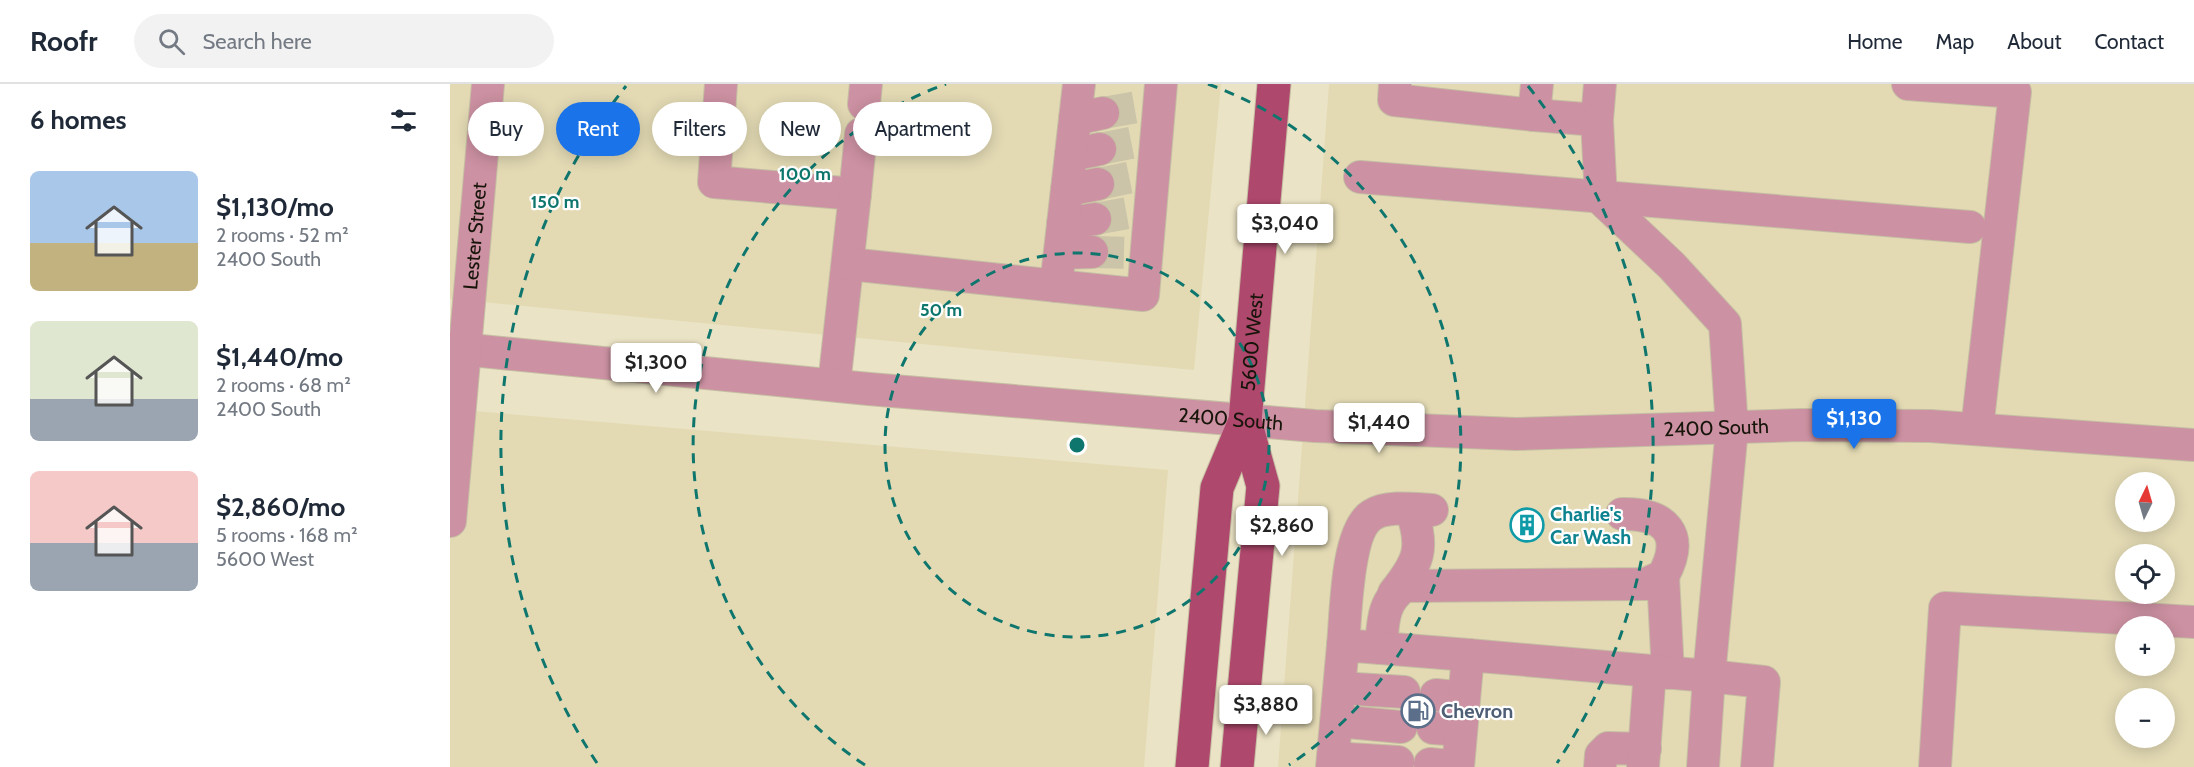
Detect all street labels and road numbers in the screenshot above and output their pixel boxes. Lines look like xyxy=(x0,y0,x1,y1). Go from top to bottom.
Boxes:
street label: Lester Street xyxy=(458,181,491,291)
street label: 5600 West xyxy=(1236,292,1268,392)
street label: 2400 South xyxy=(1177,403,1284,435)
street label: 2400 South xyxy=(1663,414,1769,441)

